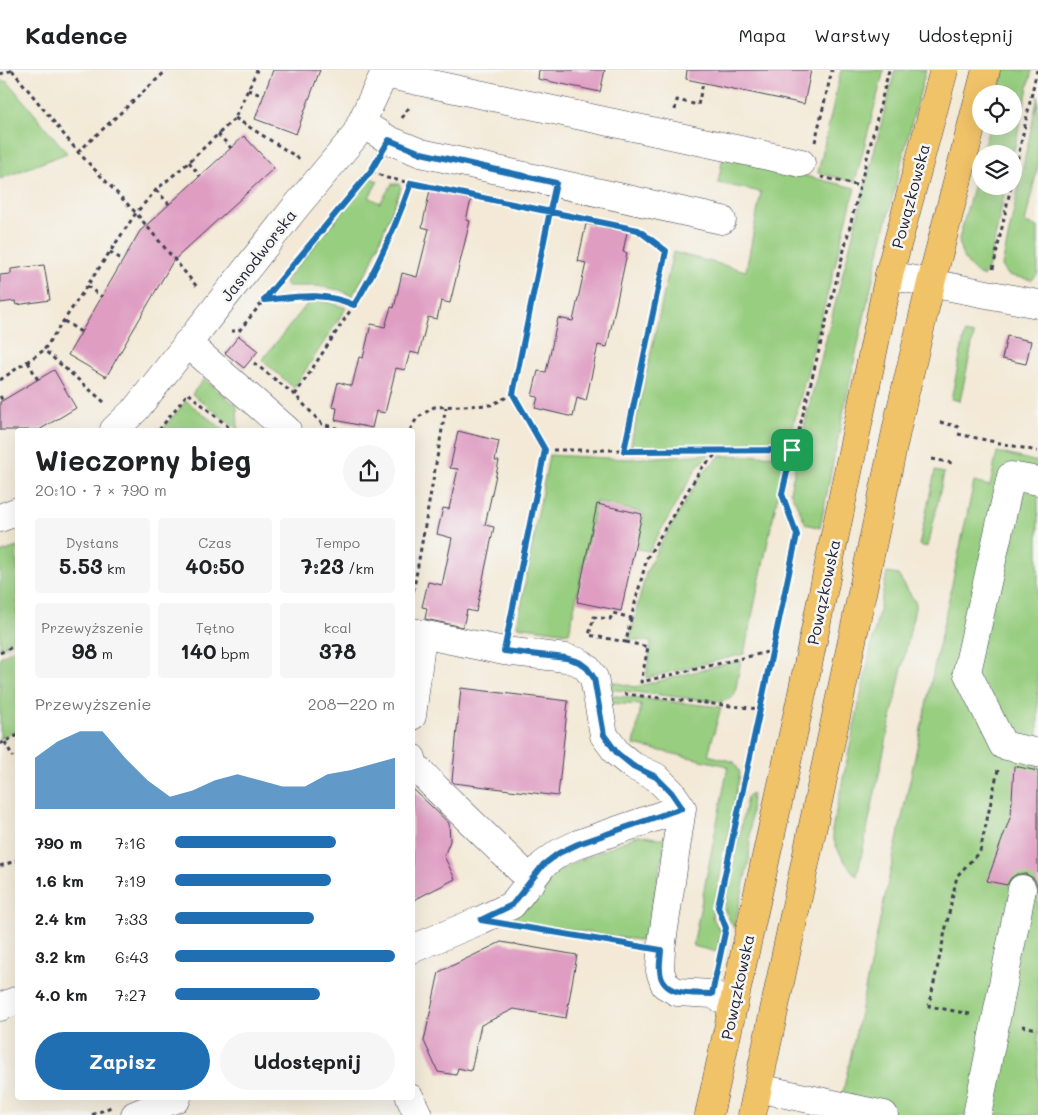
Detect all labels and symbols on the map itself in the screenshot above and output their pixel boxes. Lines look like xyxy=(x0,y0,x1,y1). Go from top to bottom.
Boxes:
street label: Powązkowska xyxy=(886,141,934,250)
street label: Jasnodworska xyxy=(215,205,301,305)
pin xyxy=(771,429,813,471)
street label: Powązkowska xyxy=(802,537,844,647)
street label: Powązkowska xyxy=(716,932,758,1042)

